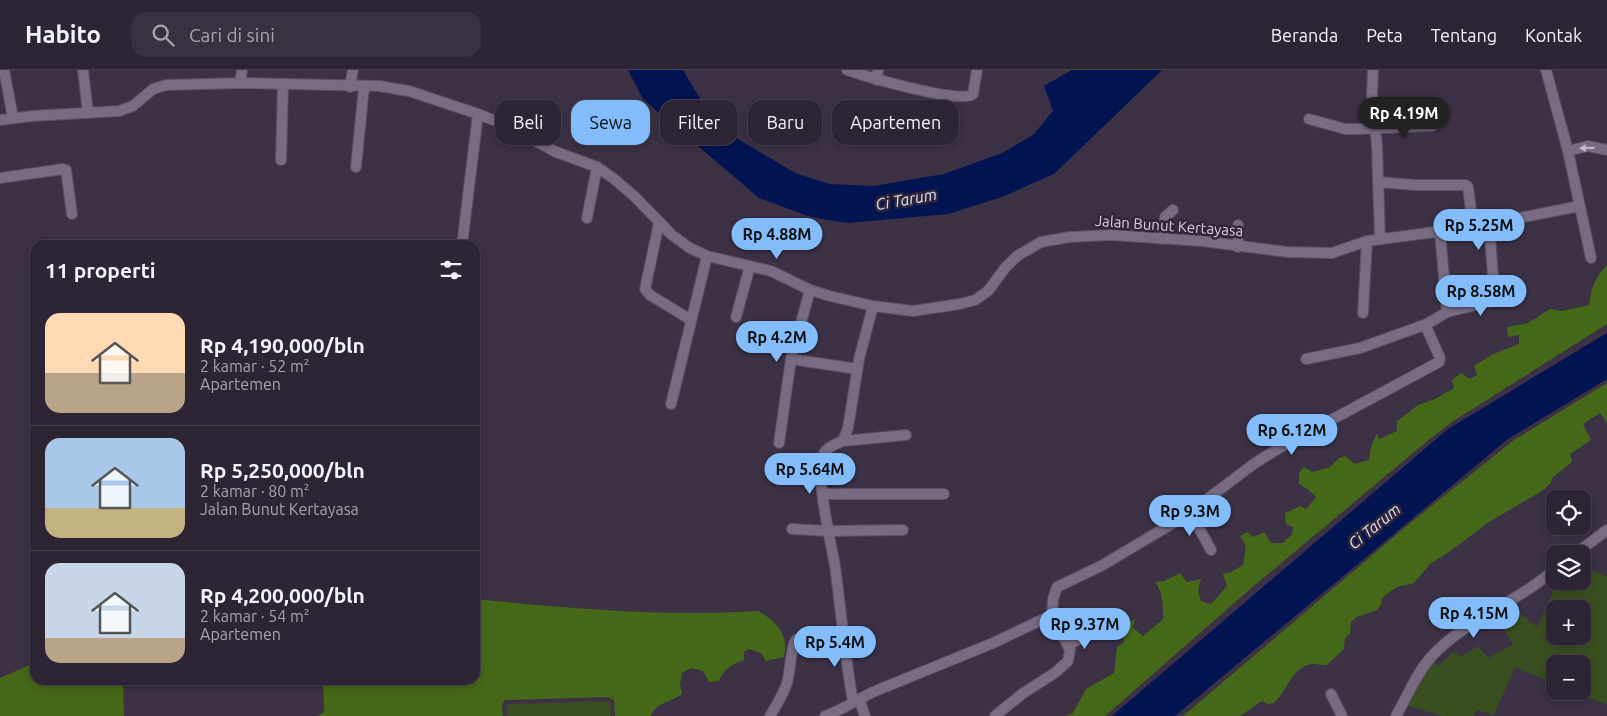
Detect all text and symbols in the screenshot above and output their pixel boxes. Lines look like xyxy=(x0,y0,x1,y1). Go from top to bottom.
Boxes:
search box xyxy=(131,12,481,57)
text: Habito xyxy=(25,21,101,48)
icon: search xyxy=(149,21,177,49)
text: Cari di sini xyxy=(189,24,275,46)
text: Beranda xyxy=(1271,25,1338,45)
text: Peta xyxy=(1366,25,1403,45)
text: Tentang xyxy=(1431,25,1497,45)
text: Kontak xyxy=(1525,25,1582,45)
pin: Rp 4.19M xyxy=(1352,97,1456,139)
chip: Beli xyxy=(495,100,561,145)
chip: Sewa xyxy=(571,100,650,145)
chip: Filter xyxy=(660,100,738,145)
chip: Baru xyxy=(748,100,822,145)
chip: Apartemen xyxy=(832,100,959,145)
text: Rp 4.19M xyxy=(1369,104,1439,122)
one-way arrow xyxy=(1579,144,1595,152)
water label: Ci Tarum xyxy=(874,185,938,213)
pin: Rp 5.25M xyxy=(1427,208,1531,251)
street label: Jalan Bunut Kertayasa xyxy=(1094,212,1244,239)
text: Rp 5.25M xyxy=(1444,216,1514,234)
pin: Rp 4.88M xyxy=(725,218,829,260)
text: Rp 4.88M xyxy=(742,225,812,243)
icon: filters xyxy=(437,256,465,284)
text: 11 properti xyxy=(45,258,156,282)
pin: Rp 8.58M xyxy=(1429,274,1533,317)
text: Rp 8.58M xyxy=(1446,282,1516,300)
pin: Rp 4.2M xyxy=(731,320,823,363)
text: Rp 4.2M xyxy=(747,328,807,346)
icon: home xyxy=(85,333,145,393)
text: Rp 4,190,000/bln xyxy=(200,333,365,357)
text: 2 kamar · 52 m² xyxy=(200,357,310,375)
text: Apartemen xyxy=(200,375,281,393)
pin: Rp 6.12M xyxy=(1240,414,1344,456)
text: Rp 6.12M xyxy=(1257,421,1327,439)
pin: Rp 5.64M xyxy=(758,452,862,495)
icon: home xyxy=(85,458,145,518)
text: Rp 5,250,000/bln xyxy=(200,458,365,482)
text: Rp 5.64M xyxy=(775,460,845,478)
text: 2 kamar · 80 m² xyxy=(200,482,310,500)
map controls xyxy=(1546,490,1591,700)
button: locate xyxy=(1546,490,1591,535)
pin: Rp 9.3M xyxy=(1144,494,1236,537)
water label: Ci Tarum xyxy=(1344,499,1404,553)
text: Jalan Bunut Kertayasa xyxy=(200,500,359,518)
text: Rp 9.3M xyxy=(1160,502,1220,520)
button: layers xyxy=(1546,545,1591,590)
icon: home xyxy=(85,583,145,643)
text: Rp 4,200,000/bln xyxy=(200,583,365,607)
pin: Rp 4.15M xyxy=(1422,596,1526,639)
button: + xyxy=(1546,600,1591,645)
text: Rp 4.15M xyxy=(1439,604,1509,622)
text: 2 kamar · 54 m² xyxy=(200,607,310,625)
pin: Rp 9.37M xyxy=(1033,608,1137,650)
text: Rp 9.37M xyxy=(1050,615,1120,633)
text: Apartemen xyxy=(200,625,281,643)
pin: Rp 5.4M xyxy=(789,626,881,668)
text: Rp 5.4M xyxy=(805,633,865,651)
button: − xyxy=(1546,655,1591,700)

